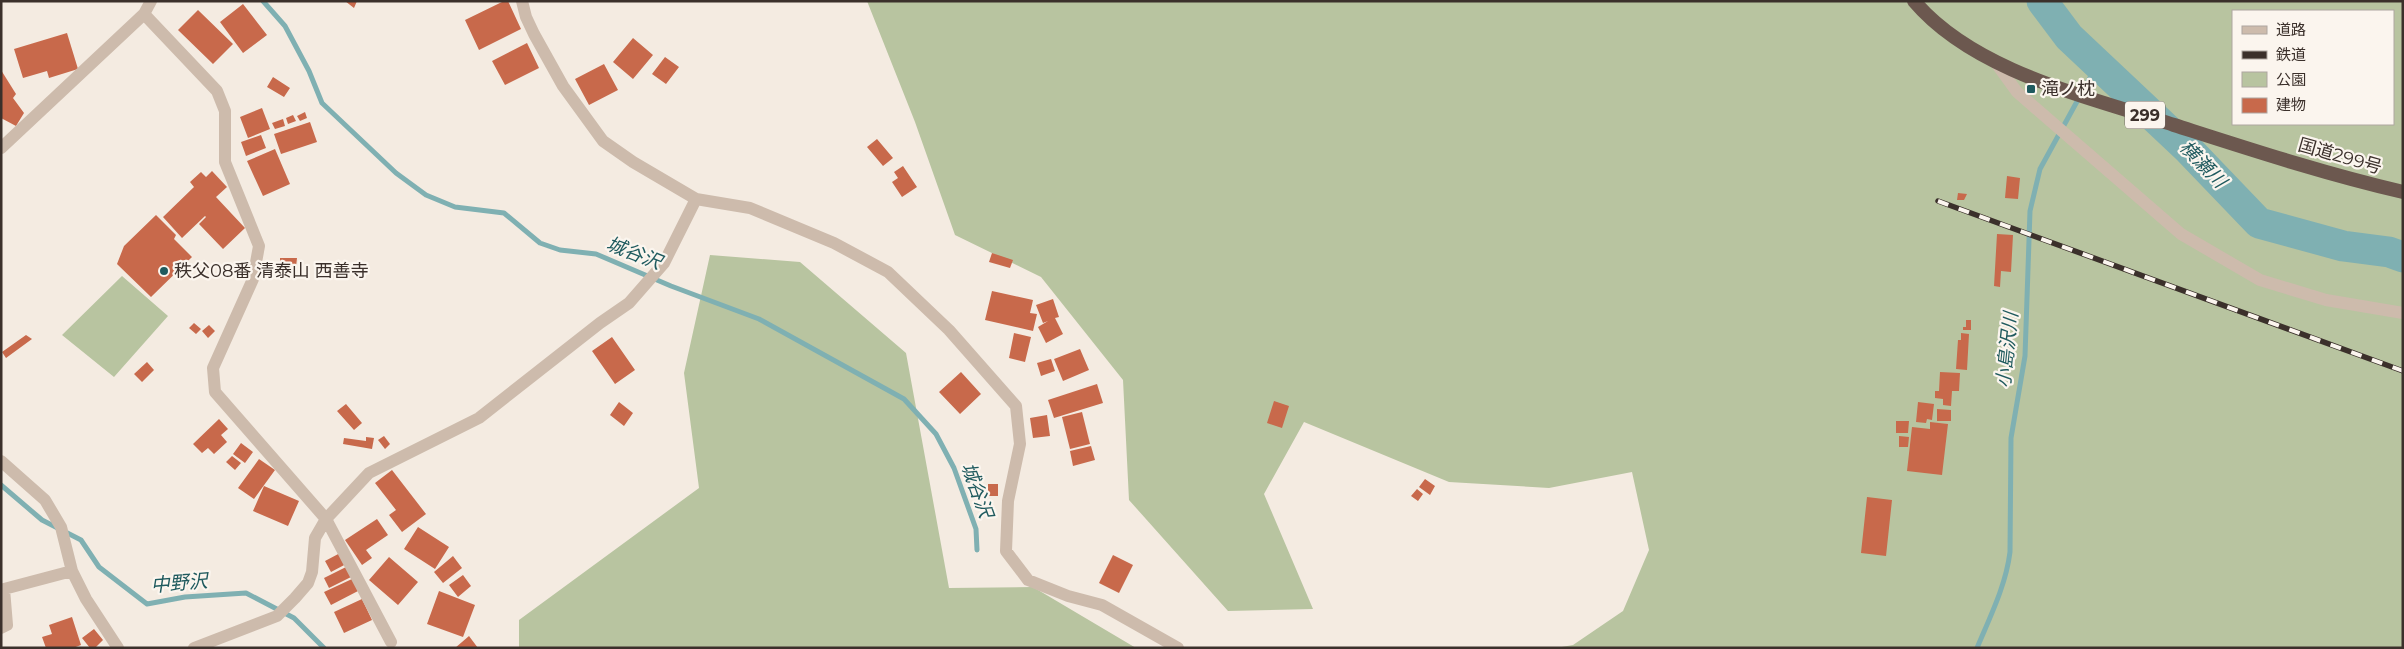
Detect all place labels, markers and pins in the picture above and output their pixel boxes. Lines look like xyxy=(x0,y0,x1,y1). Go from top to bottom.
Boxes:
place label: 滝ノ枕 xyxy=(2041,78,2095,100)
marker: 滝ノ枕 xyxy=(2025,83,2037,95)
place label: 秩父08番 清泰山 西善寺 xyxy=(174,260,369,282)
marker: 秩父08番 清泰山 西善寺 xyxy=(158,265,170,277)

